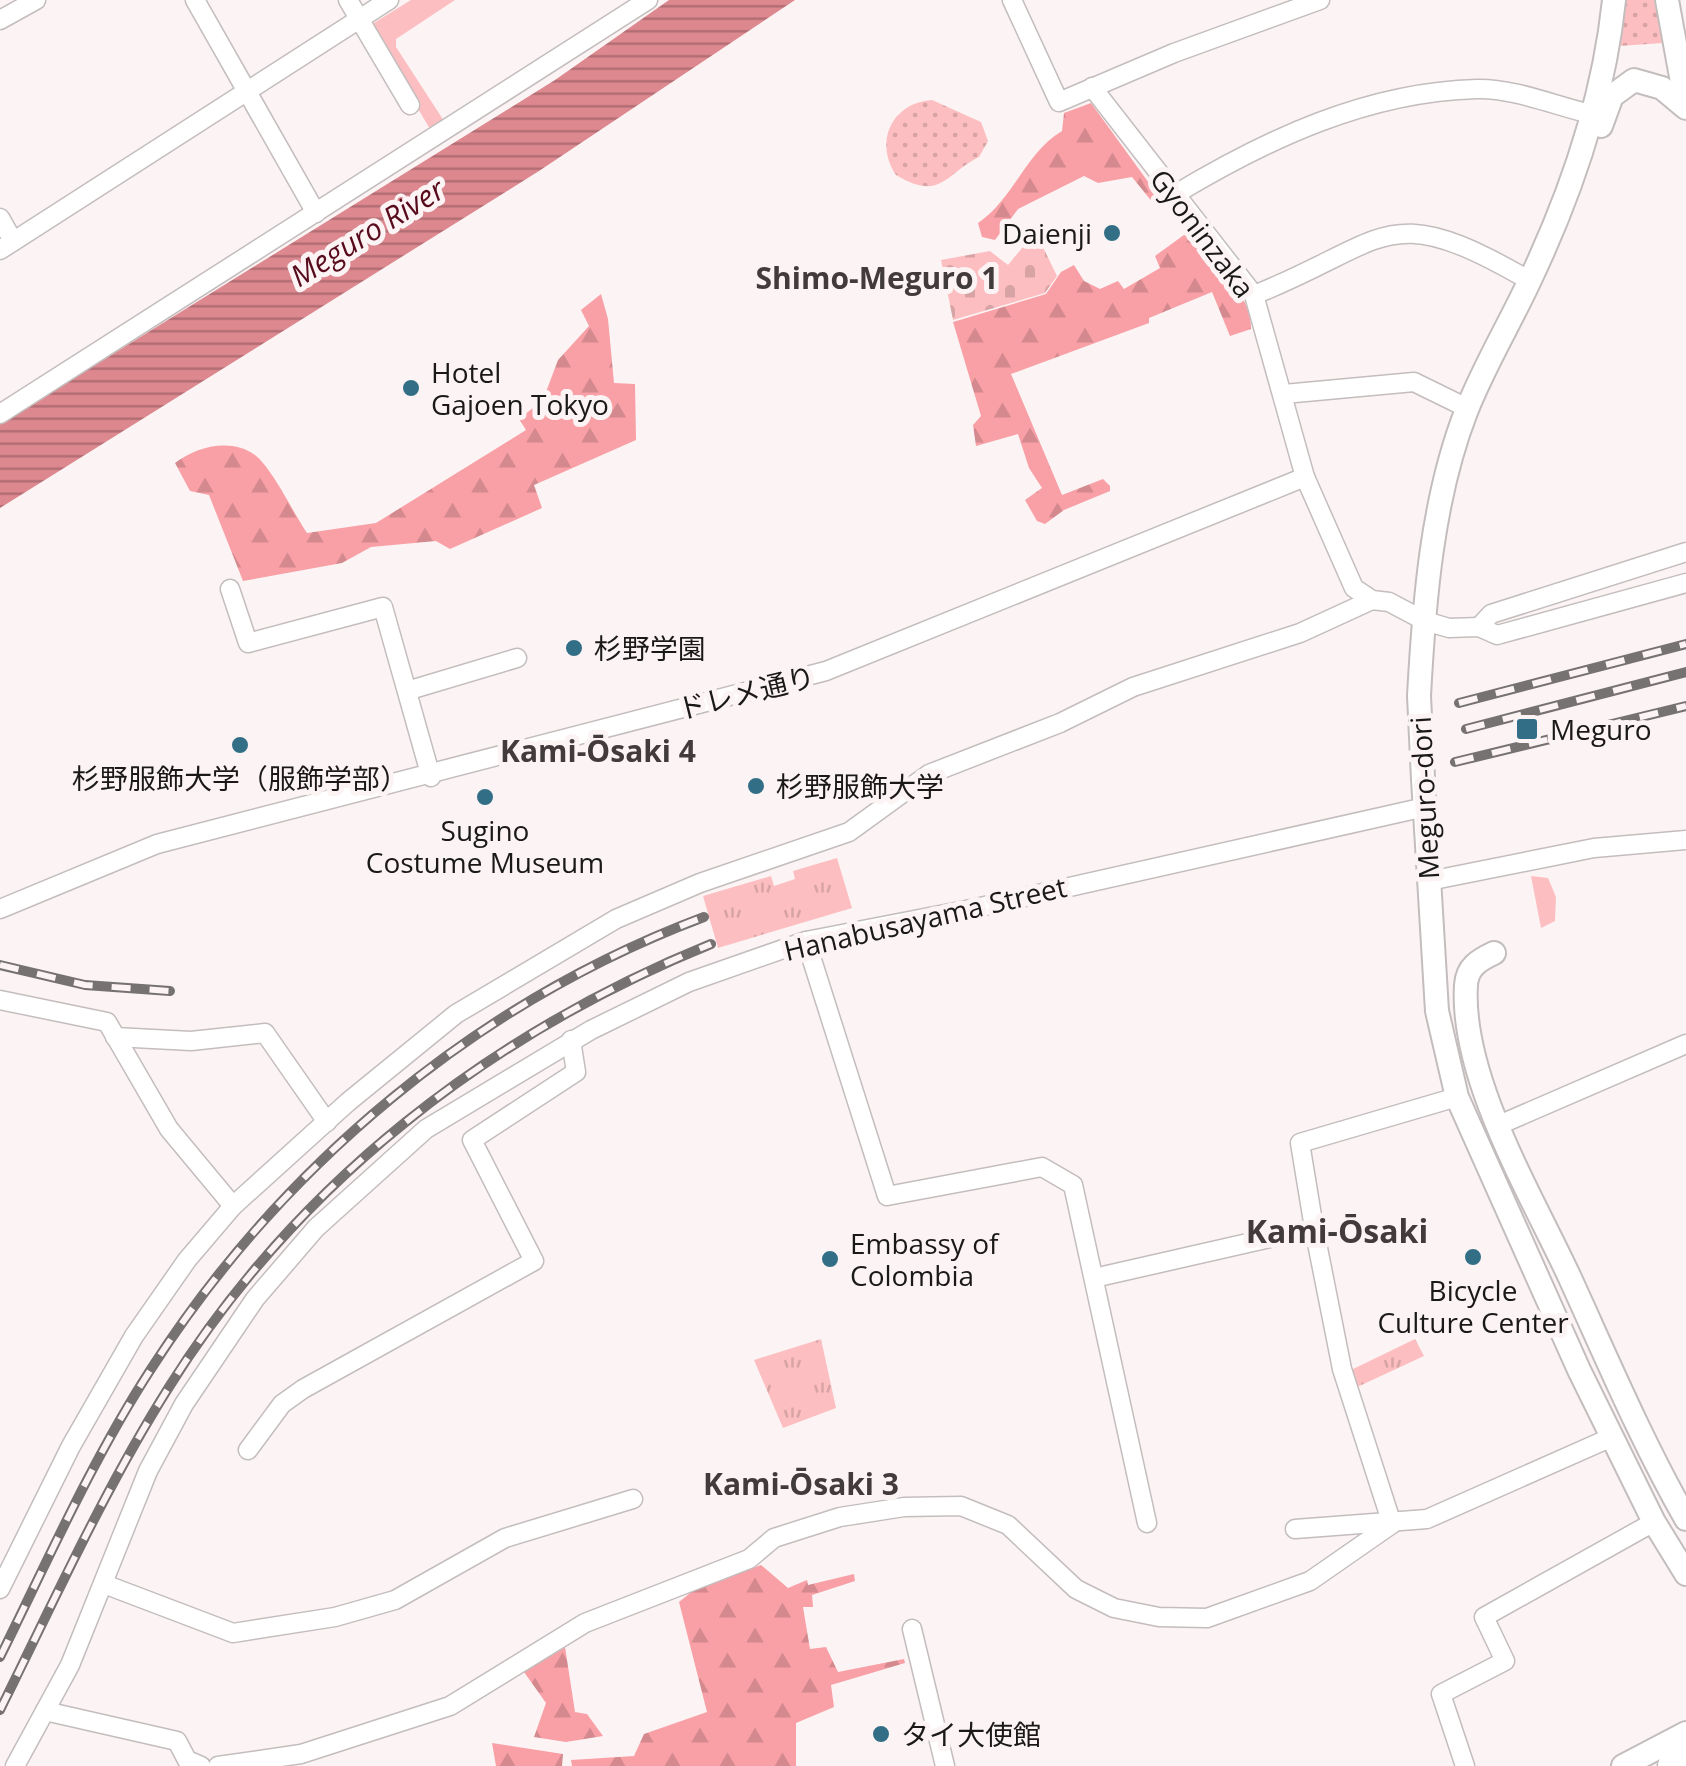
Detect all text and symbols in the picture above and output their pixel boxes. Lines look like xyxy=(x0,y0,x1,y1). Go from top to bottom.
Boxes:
street label: Gyoninzaka xyxy=(1142,161,1264,305)
water label: Meguro River xyxy=(282,168,453,296)
place label: Daienji xyxy=(1002,214,1092,252)
marker: Daienji xyxy=(1101,222,1123,244)
district label: Shimo-Meguro 1 xyxy=(756,257,998,298)
place label: Hotel Gajoen Tokyo xyxy=(431,353,609,423)
marker: Hotel Gajoen Tokyo xyxy=(400,377,422,399)
place label: 杉野学園 xyxy=(594,629,706,667)
marker: 杉野学園 xyxy=(563,637,585,659)
street label: ドレメ通り xyxy=(673,657,819,727)
place label: Meguro xyxy=(1550,710,1652,748)
street label: Meguro-dori xyxy=(1401,716,1447,880)
marker: Meguro xyxy=(1514,716,1540,742)
district label: Kami-Ōsaki 4 xyxy=(500,730,696,771)
marker: 杉野服飾大学（服飾学部） xyxy=(229,734,251,756)
place label: 杉野服飾大学（服飾学部） xyxy=(72,759,408,797)
place label: 杉野服飾大学 xyxy=(776,767,944,805)
marker: 杉野服飾大学 xyxy=(745,775,767,797)
marker: Sugino Costume Museum xyxy=(474,786,496,808)
place label: Sugino Costume Museum xyxy=(366,811,604,881)
street label: Hanabusayama Street xyxy=(780,867,1070,969)
district label: Kami-Ōsaki xyxy=(1246,1209,1428,1252)
place label: Embassy of Colombia xyxy=(850,1224,1000,1294)
marker: Bicycle Culture Center xyxy=(1462,1246,1484,1268)
marker: Embassy of Colombia xyxy=(819,1248,841,1270)
place label: Bicycle Culture Center xyxy=(1377,1271,1569,1341)
district label: Kami-Ōsaki 3 xyxy=(703,1463,899,1504)
place label: タイ大使館 xyxy=(901,1715,1041,1753)
marker: タイ大使館 xyxy=(870,1723,892,1745)

